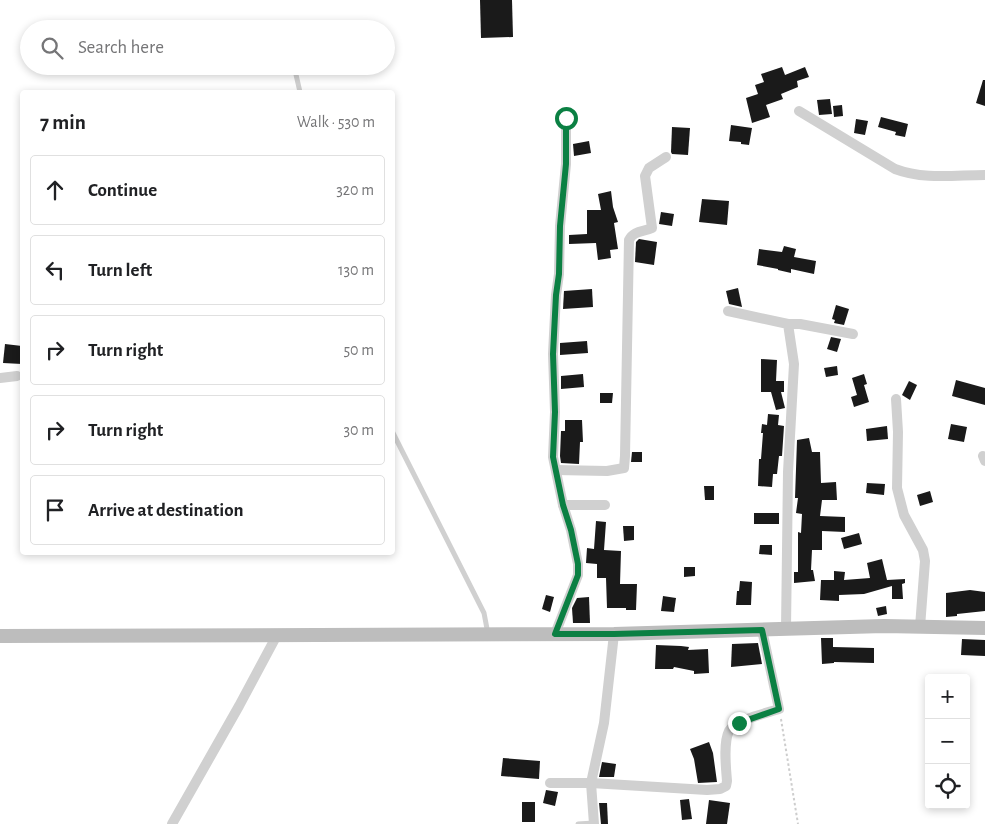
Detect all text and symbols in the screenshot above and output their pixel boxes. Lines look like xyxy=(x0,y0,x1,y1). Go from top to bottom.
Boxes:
search box xyxy=(20,20,395,75)
icon: search xyxy=(38,34,66,62)
text: Search here xyxy=(78,38,164,57)
route start xyxy=(555,107,578,130)
text: 7 min xyxy=(40,112,86,133)
text: Walk · 530 m xyxy=(297,114,375,130)
icon: ahead xyxy=(41,176,69,204)
text: Continue xyxy=(88,181,157,200)
text: 320 m xyxy=(336,182,374,198)
icon: left xyxy=(41,256,69,284)
text: Turn left xyxy=(88,261,152,280)
text: 130 m xyxy=(338,262,374,278)
icon: right xyxy=(41,336,69,364)
text: Turn right xyxy=(88,341,163,360)
text: 50 m xyxy=(343,342,374,358)
icon: right xyxy=(41,416,69,444)
text: Turn right xyxy=(88,421,163,440)
text: 30 m xyxy=(344,422,374,438)
icon: arrive xyxy=(41,496,69,524)
text: Arrive at destination xyxy=(88,501,244,520)
map controls xyxy=(925,674,970,809)
button: + xyxy=(925,674,970,719)
route end xyxy=(728,712,751,735)
button: − xyxy=(925,719,970,764)
button: locate xyxy=(925,764,970,809)

